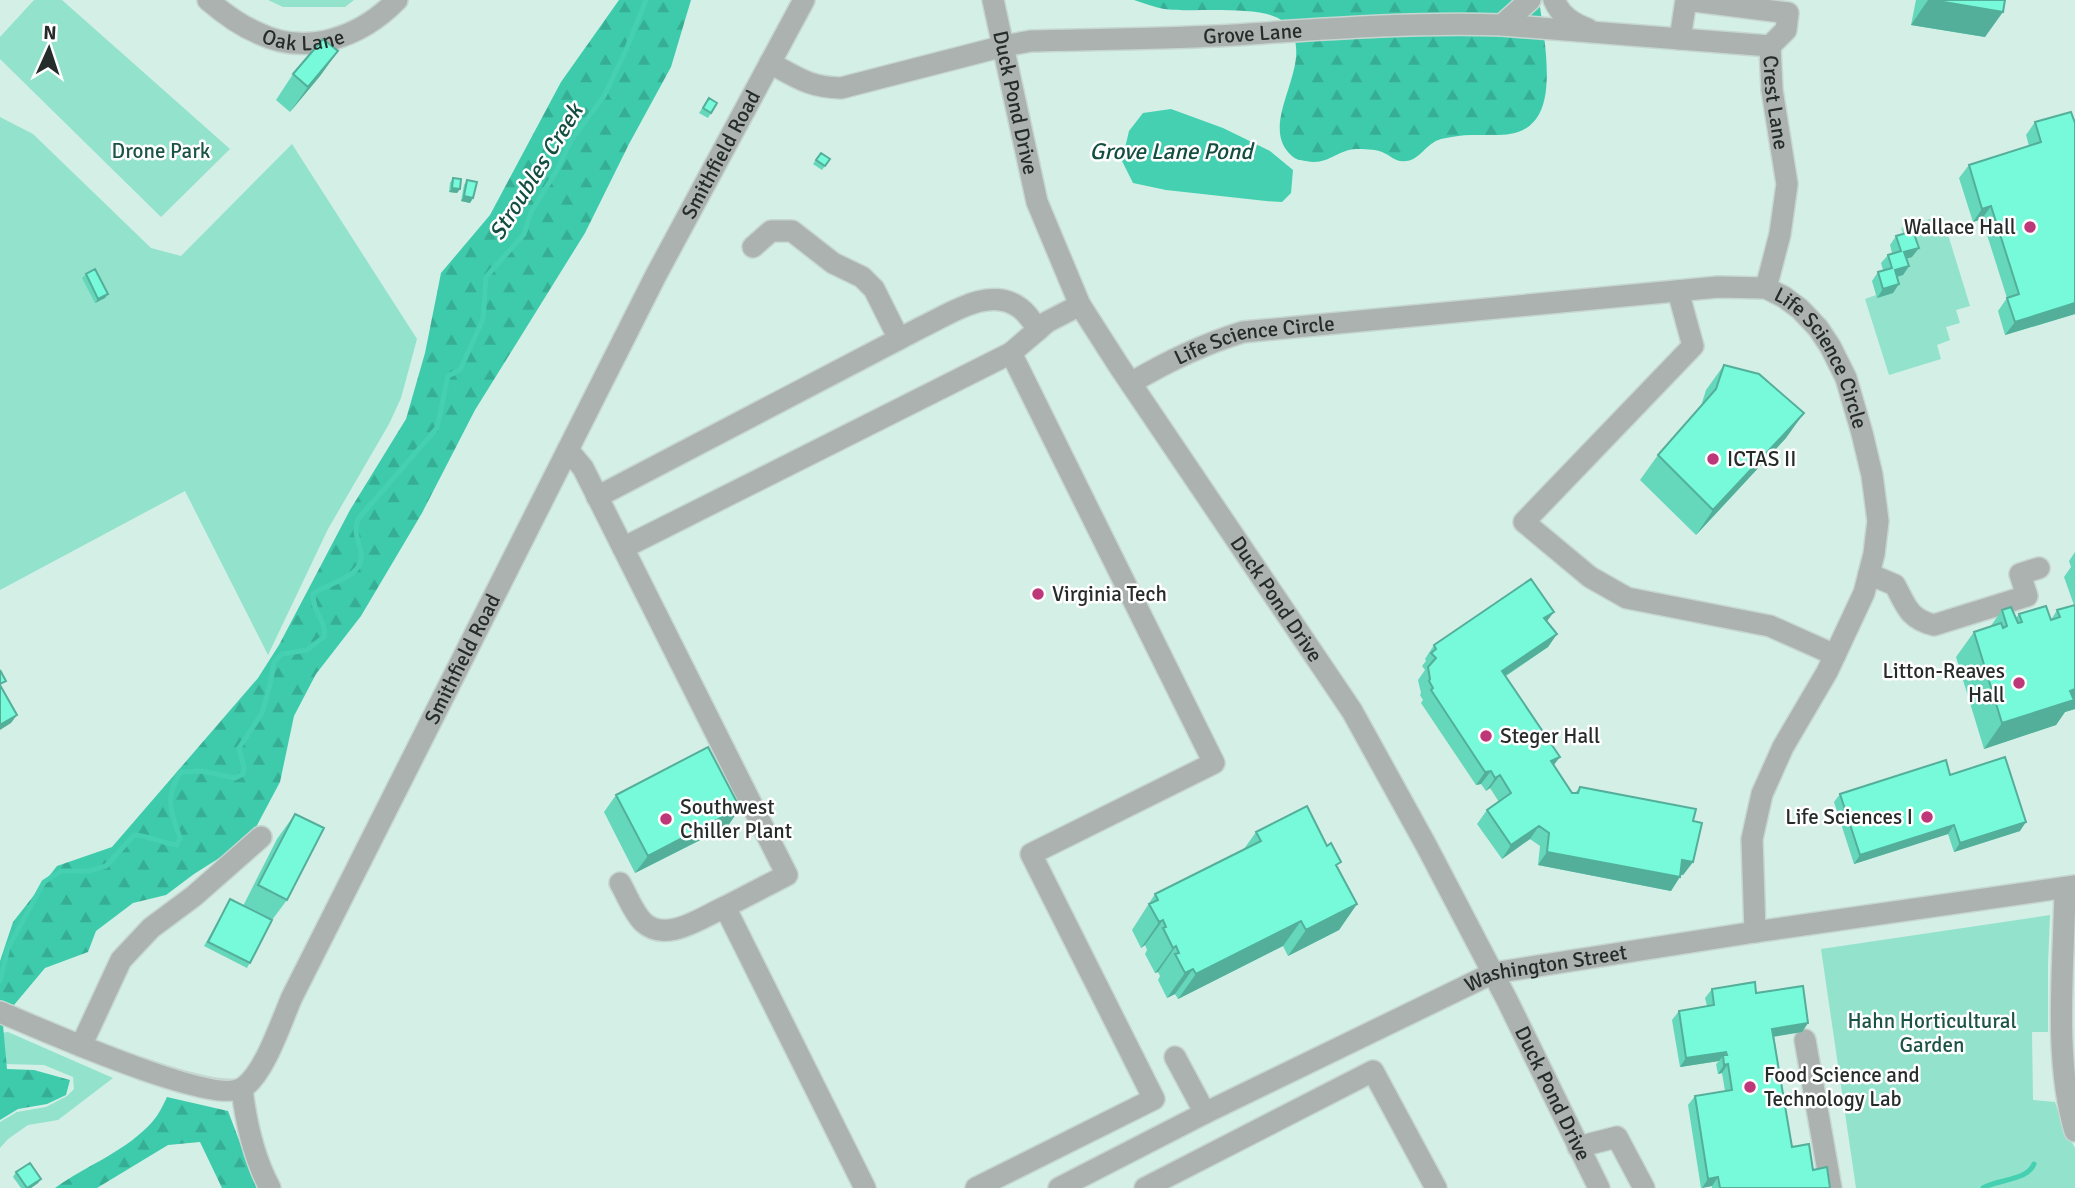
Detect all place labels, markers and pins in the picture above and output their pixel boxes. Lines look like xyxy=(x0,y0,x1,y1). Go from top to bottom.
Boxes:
place label: Wallace Hall xyxy=(1904,214,2016,240)
marker: Wallace Hall xyxy=(2022,219,2038,235)
place label: ICTAS II xyxy=(1727,446,1796,472)
marker: ICTAS II xyxy=(1705,451,1721,467)
place label: Virginia Tech xyxy=(1052,581,1167,607)
marker: Virginia Tech xyxy=(1030,586,1046,602)
place label: Litton-Reaves Hall xyxy=(1882,658,2005,708)
marker: Litton-Reaves Hall xyxy=(2011,675,2027,691)
place label: Steger Hall xyxy=(1500,723,1600,749)
marker: Steger Hall xyxy=(1478,728,1494,744)
place label: Southwest Chiller Plant xyxy=(680,794,792,844)
place label: Life Sciences I xyxy=(1785,804,1913,830)
marker: Life Sciences I xyxy=(1919,809,1935,825)
marker: Southwest Chiller Plant xyxy=(658,811,674,827)
place label: Food Science and Technology Lab xyxy=(1764,1062,1920,1112)
marker: Food Science and Technology Lab xyxy=(1742,1079,1758,1095)

